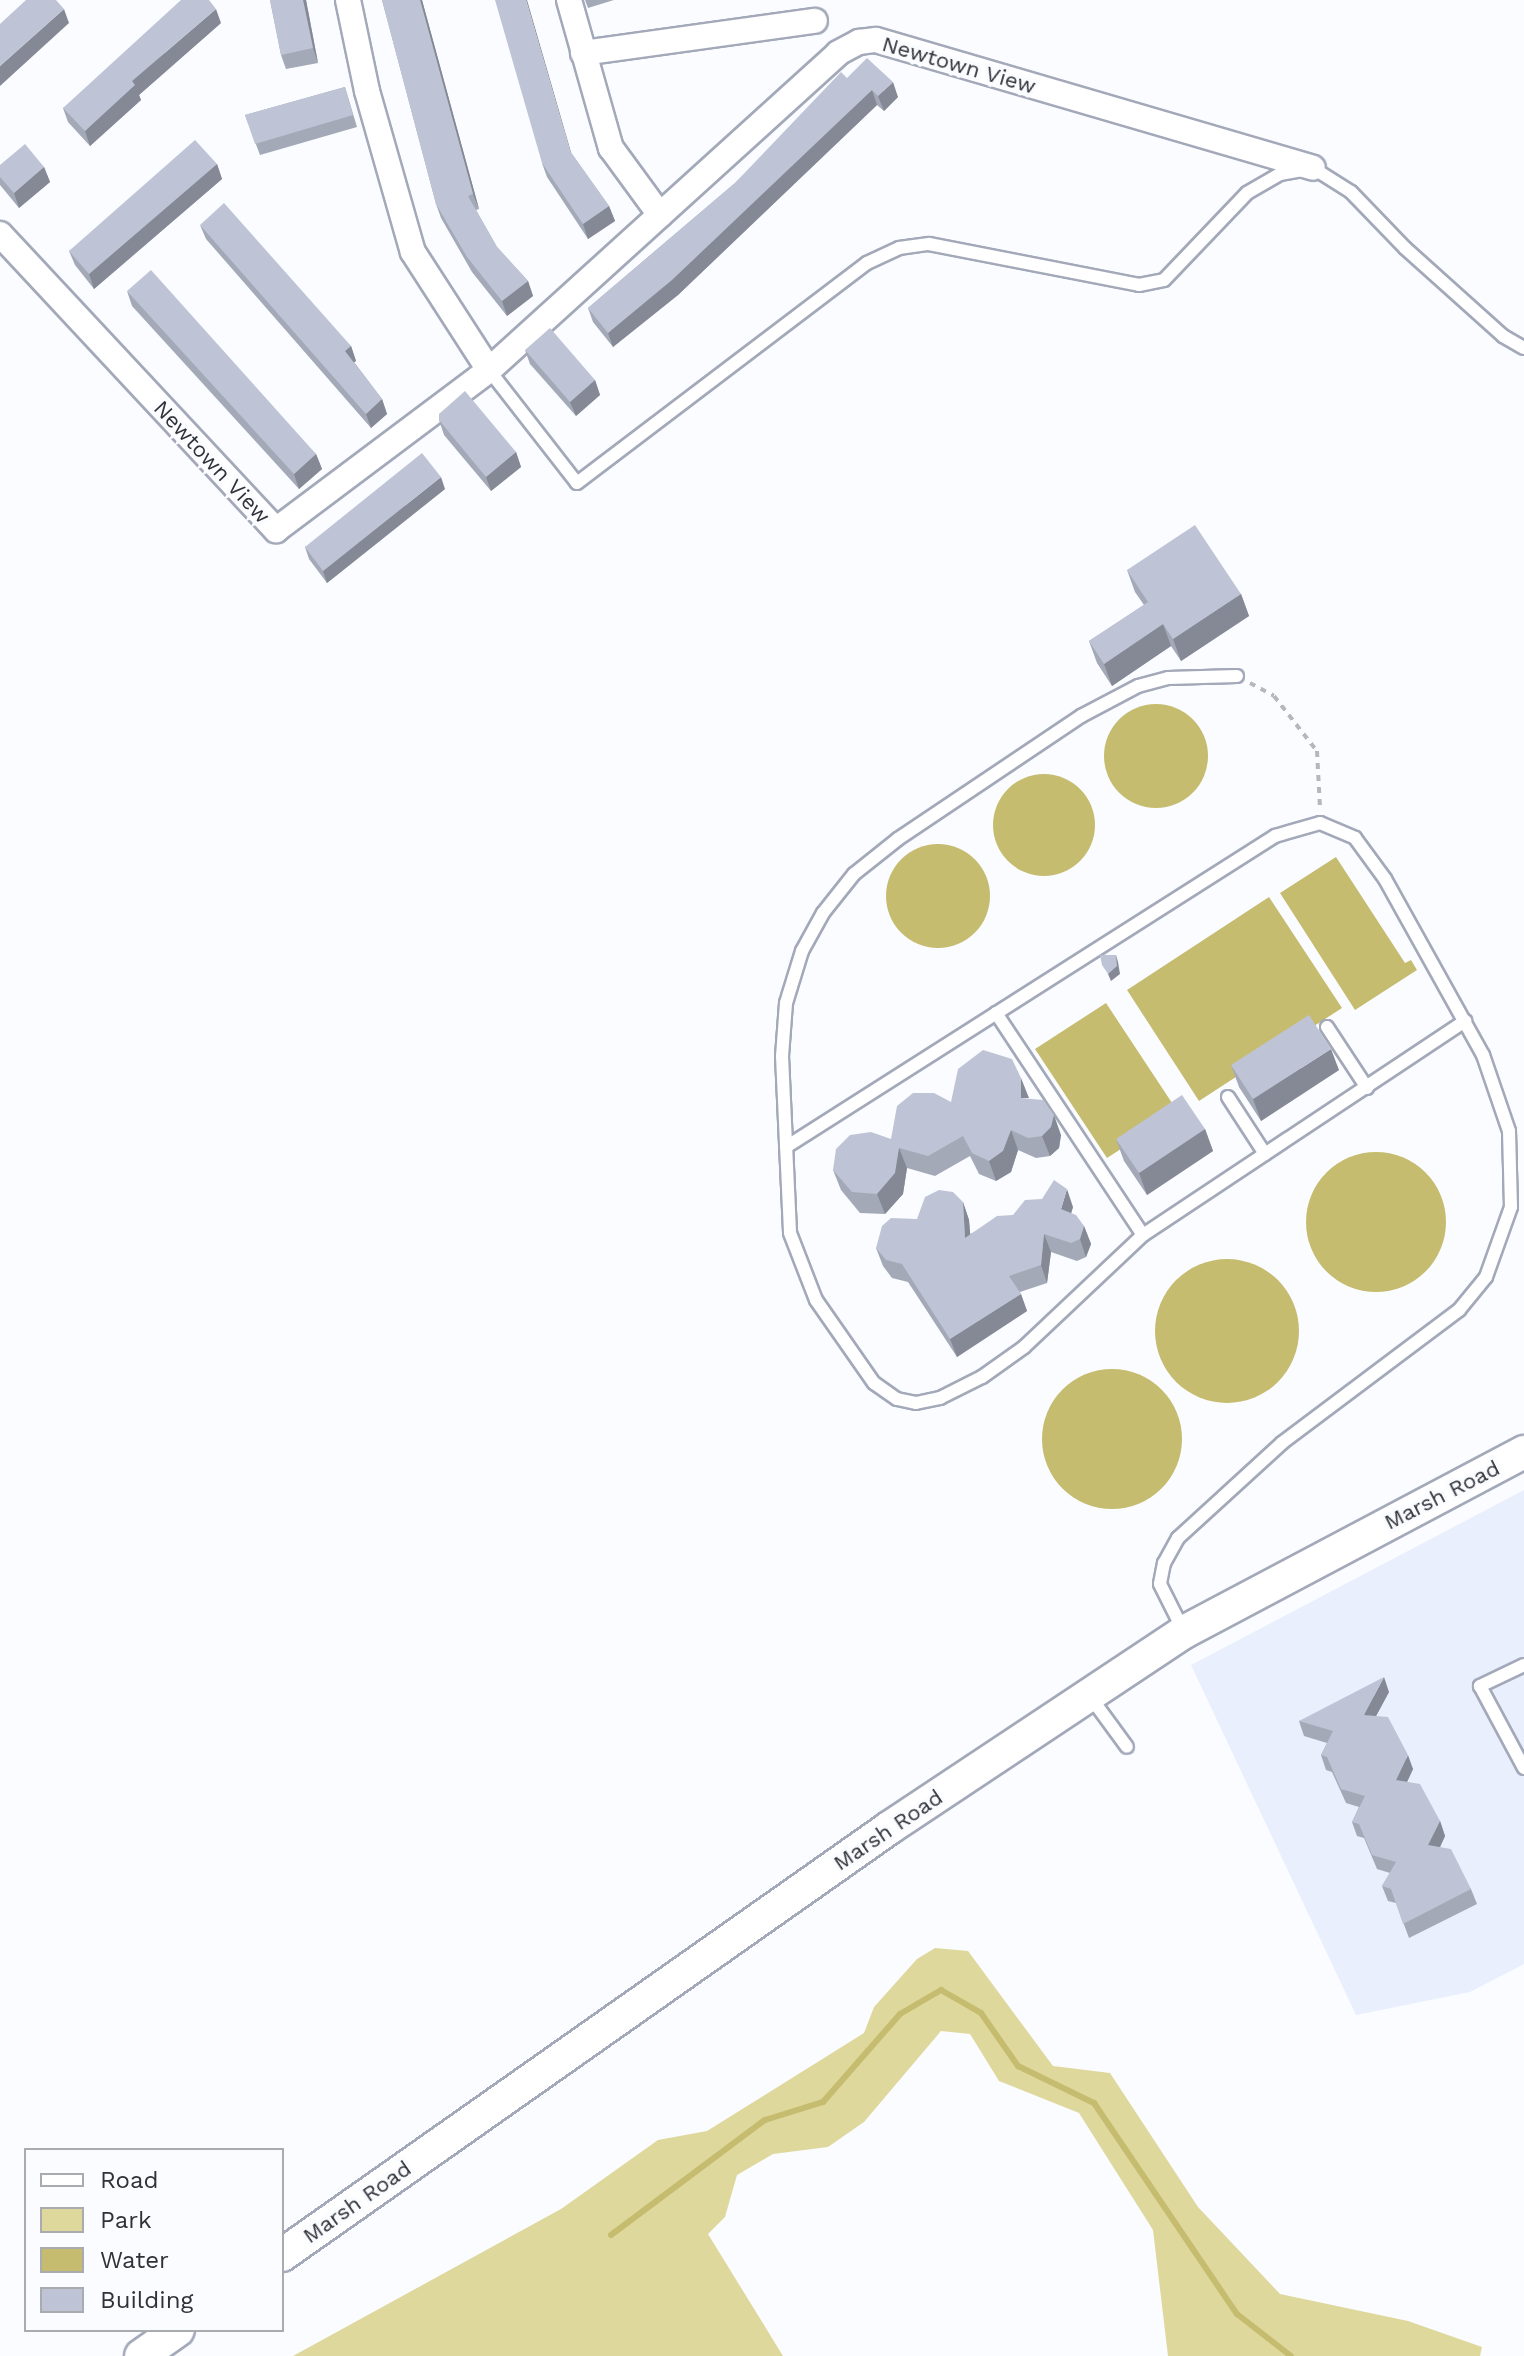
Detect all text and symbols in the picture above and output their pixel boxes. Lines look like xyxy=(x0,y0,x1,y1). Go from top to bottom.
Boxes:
street label: Newtown View xyxy=(879,30,1039,100)
street label: Newtown View xyxy=(148,395,276,529)
street label: Marsh Road xyxy=(1380,1455,1504,1535)
street label: Marsh Road xyxy=(828,1784,948,1876)
legend xyxy=(24,2148,284,2332)
street label: Marsh Road xyxy=(298,2155,416,2249)
text: Road xyxy=(100,2166,159,2194)
text: Park xyxy=(100,2206,152,2234)
text: Water xyxy=(100,2246,169,2274)
text: Building xyxy=(100,2286,193,2314)

